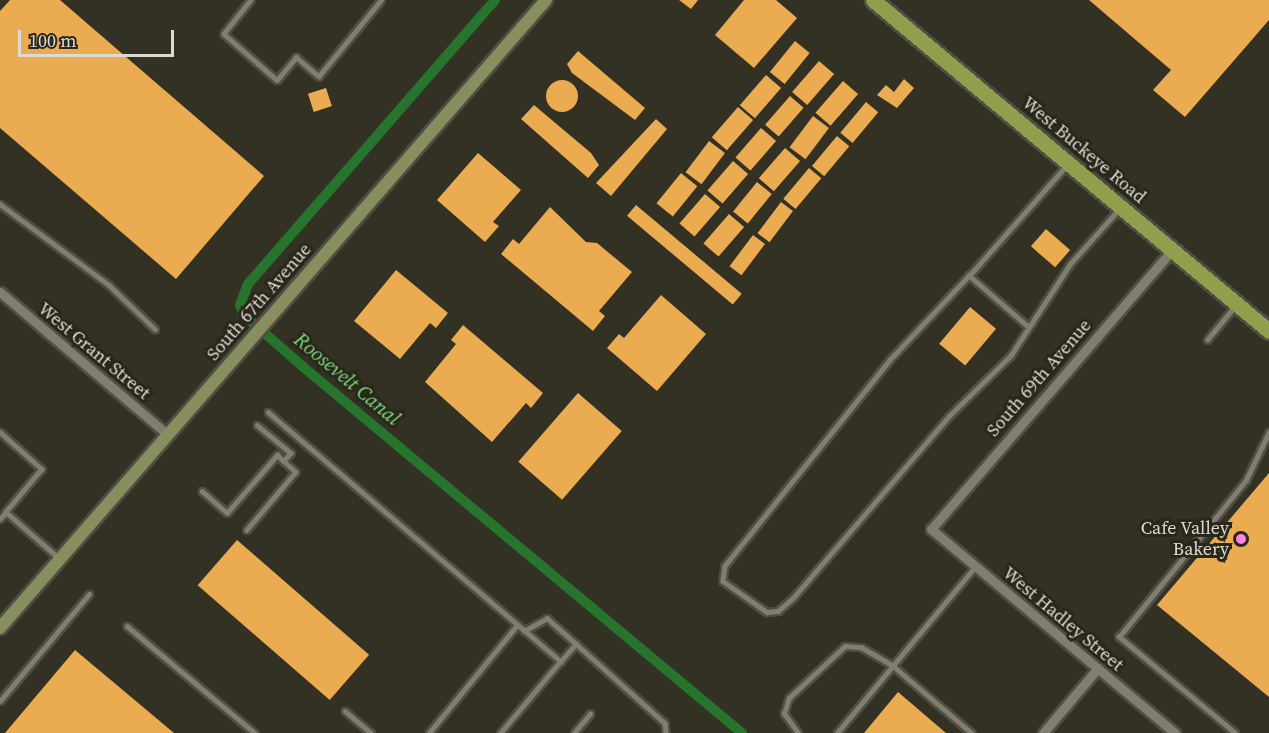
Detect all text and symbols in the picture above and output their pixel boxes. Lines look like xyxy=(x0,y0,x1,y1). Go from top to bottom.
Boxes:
scale bar xyxy=(21,18,177,56)
text: 100 m xyxy=(29,28,76,53)
street label: West Buckeye Road xyxy=(1018,92,1150,208)
street label: South 67th Avenue xyxy=(202,239,316,365)
street label: West Grant Street xyxy=(34,298,154,404)
street label: South 69th Avenue xyxy=(982,315,1096,441)
water label: Roosevelt Canal xyxy=(289,328,405,430)
place label: Cafe Valley Bakery xyxy=(1140,518,1229,560)
marker: Cafe Valley Bakery xyxy=(1234,532,1248,546)
street label: West Hadley Street xyxy=(998,562,1128,676)

